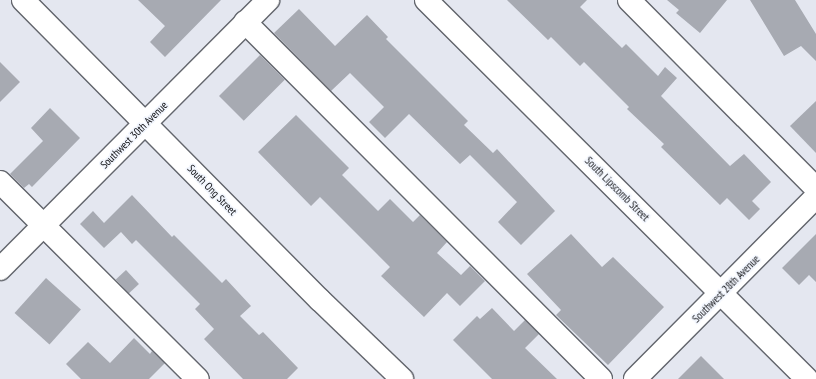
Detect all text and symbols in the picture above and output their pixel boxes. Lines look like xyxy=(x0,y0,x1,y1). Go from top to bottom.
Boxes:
street label: Southwest 30th Avenue xyxy=(98,99,170,171)
street label: South Lipscomb Street xyxy=(582,154,652,224)
street label: South Ong Street xyxy=(185,162,239,218)
street label: Southwest 28th Avenue xyxy=(690,253,762,325)

